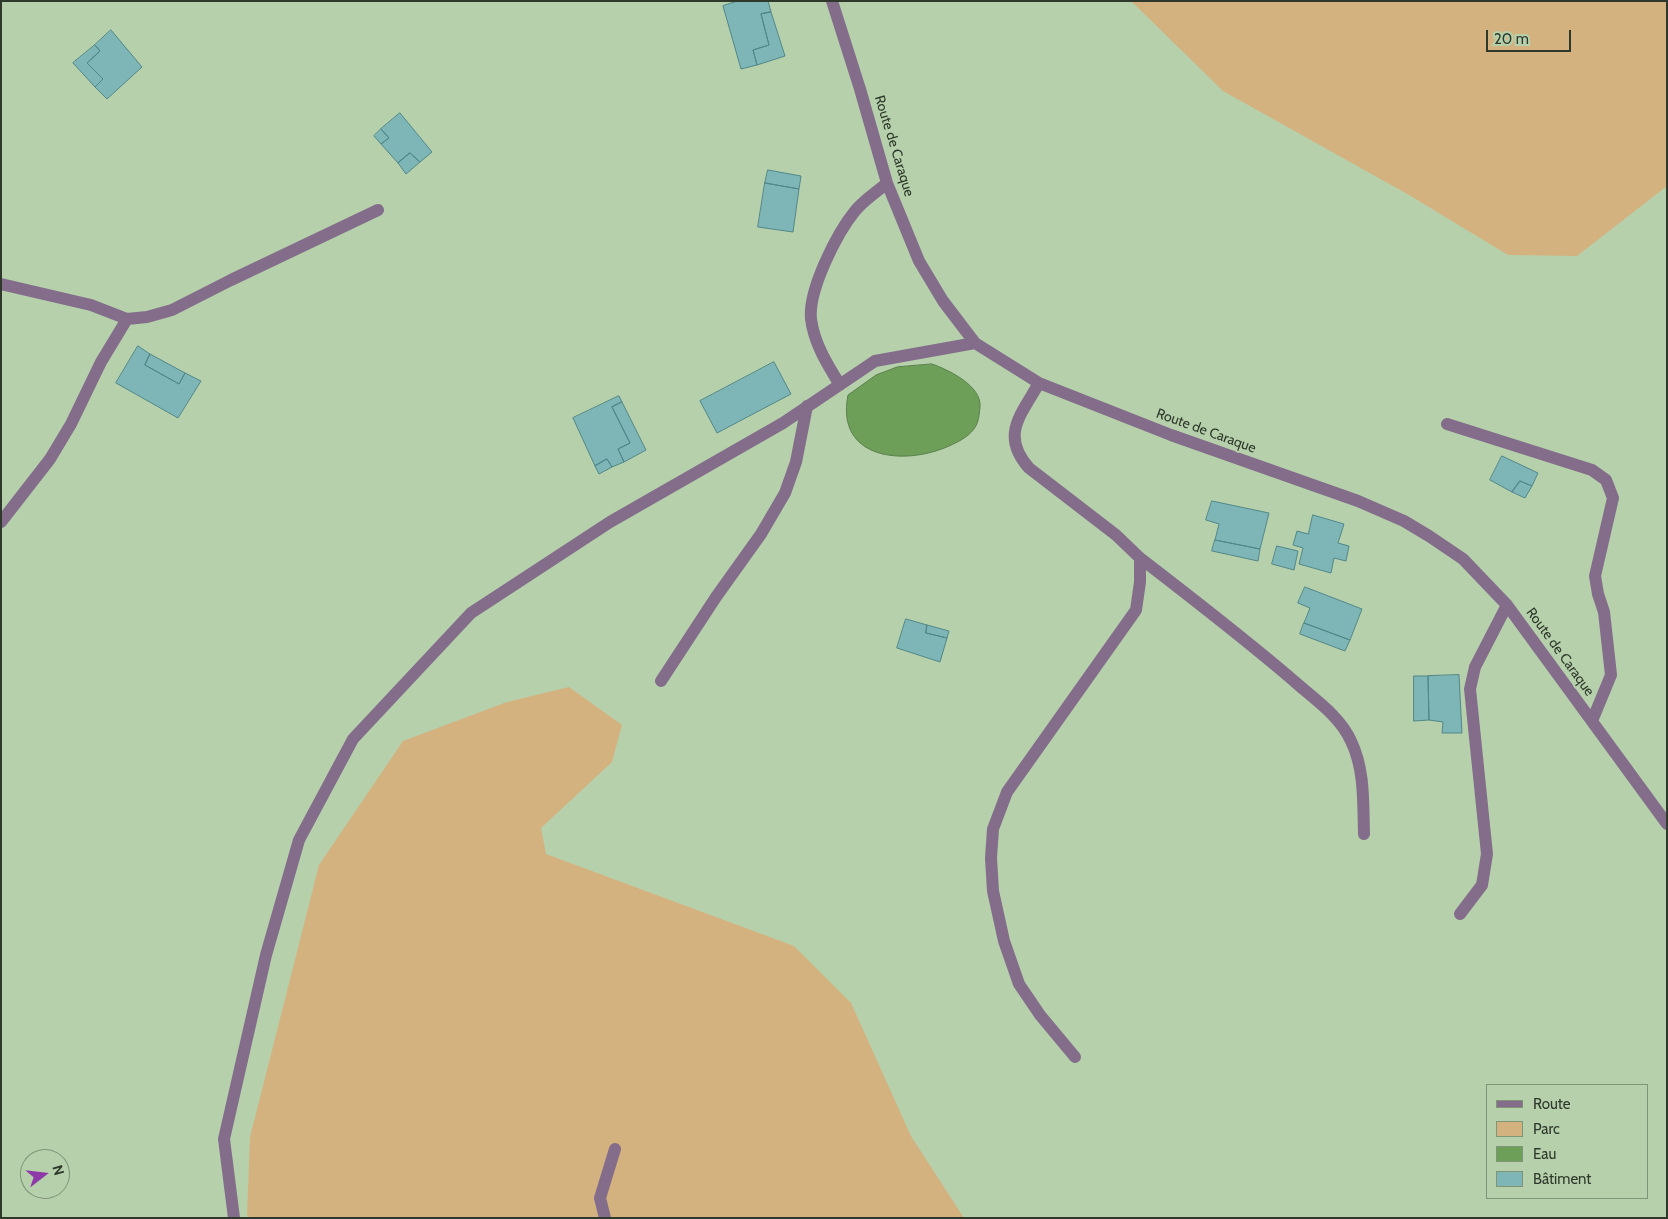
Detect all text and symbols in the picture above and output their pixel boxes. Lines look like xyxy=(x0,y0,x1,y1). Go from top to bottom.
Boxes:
scale bar xyxy=(1488,20,1573,52)
text: 20 m xyxy=(1494,30,1529,48)
street label: Route de Caraque xyxy=(871,93,917,199)
street label: Route de Caraque xyxy=(1154,405,1258,457)
street label: Route de Caraque xyxy=(1522,605,1598,699)
legend xyxy=(1486,1084,1648,1199)
text: Route xyxy=(1533,1095,1571,1113)
text: Parc xyxy=(1533,1120,1560,1138)
text: Eau xyxy=(1533,1145,1556,1163)
north arrow xyxy=(20,1149,70,1199)
text: N xyxy=(48,1163,68,1177)
text: Bâtiment xyxy=(1533,1170,1591,1188)

